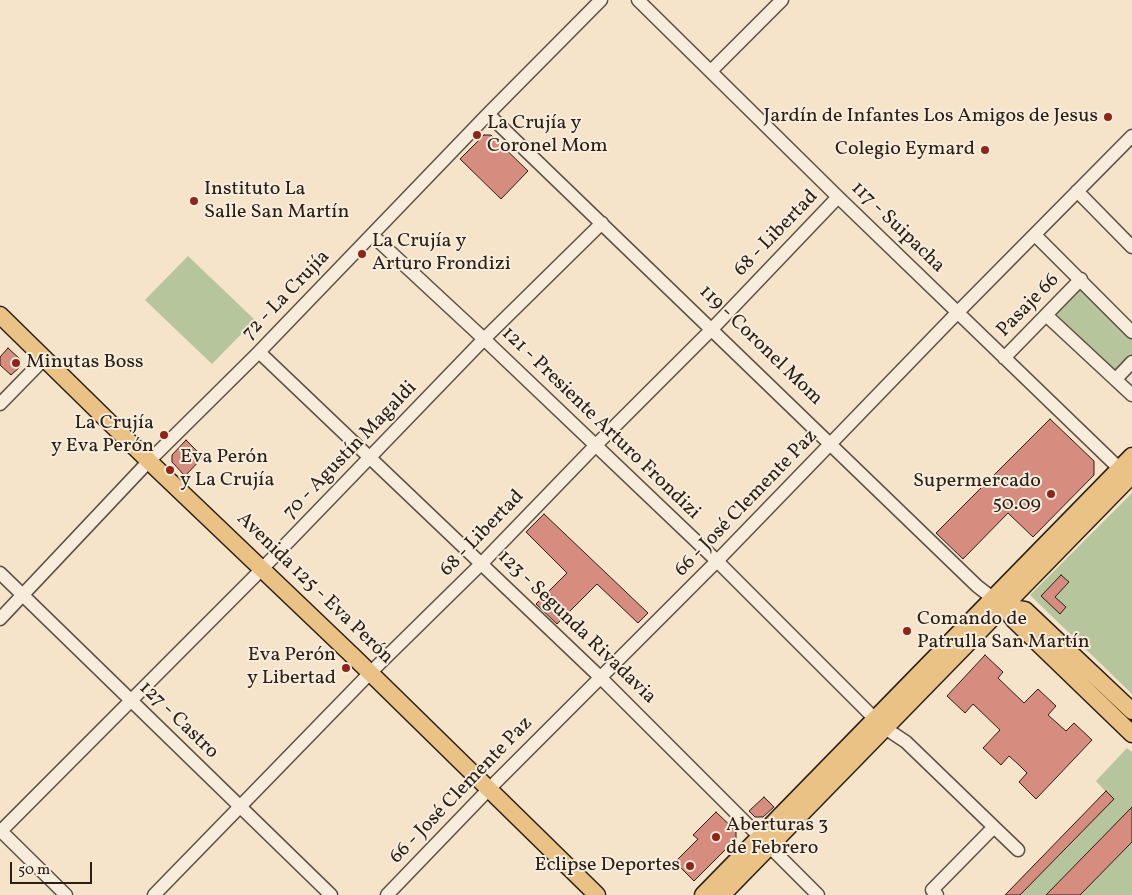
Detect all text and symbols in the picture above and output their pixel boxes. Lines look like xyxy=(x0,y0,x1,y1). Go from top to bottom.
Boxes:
place label: Jardín de Infantes Los Amigos de Jesus xyxy=(764,105,1098,129)
marker: Jardín de Infantes Los Amigos de Jesus xyxy=(1102,111,1114,123)
place label: La Crujía y Coronel Mom xyxy=(487,112,608,159)
marker: La Crujía y Coronel Mom xyxy=(471,129,483,141)
place label: Colegio Eymard xyxy=(835,138,975,162)
marker: Colegio Eymard xyxy=(979,144,991,156)
street label: 117 - Suipacha xyxy=(845,177,949,279)
place label: Instituto La Salle San Martín xyxy=(204,178,349,225)
street label: 68 - Libertad xyxy=(730,186,824,282)
marker: Instituto La Salle San Martín xyxy=(188,195,200,207)
place label: La Crujía y Arturo Frondizi xyxy=(372,230,511,277)
street label: 72 - La Crujía xyxy=(238,246,336,346)
marker: La Crujía y Arturo Frondizi xyxy=(356,248,368,260)
street label: Pasaje 66 xyxy=(993,269,1065,343)
street label: 119 - Coronel Mom xyxy=(693,281,827,411)
street label: 121 - Presiente Arturo Frondizi xyxy=(496,323,704,525)
place label: Minutas Boss xyxy=(26,351,144,375)
marker: Minutas Boss xyxy=(10,357,22,369)
street label: 70 - Agustín Magaldi xyxy=(279,377,423,525)
place label: La Crujía y Eva Perón xyxy=(51,412,154,459)
street label: 66 - José Clemente Paz xyxy=(670,425,824,583)
marker: La Crujía y Eva Perón xyxy=(158,429,170,441)
place label: Eva Perón y La Crujía xyxy=(180,446,274,493)
marker: Eva Perón y La Crujía xyxy=(164,464,176,476)
place label: Supermercado 50.09 xyxy=(913,470,1041,517)
street label: 68 - Libertad xyxy=(436,486,530,582)
marker: Supermercado 50.09 xyxy=(1045,488,1057,500)
street label: Avenida 125 - Eva Perón xyxy=(231,508,397,670)
street label: 123 - Segunda Rivadavia xyxy=(492,546,660,710)
place label: Comando de Patrulla San Martín xyxy=(917,608,1090,655)
marker: Comando de Patrulla San Martín xyxy=(901,625,913,637)
place label: Eva Perón y Libertad xyxy=(247,644,336,691)
marker: Eva Perón y Libertad xyxy=(340,662,352,674)
street label: 127 - Castro xyxy=(133,677,223,765)
street label: 66 - José Clemente Paz xyxy=(385,712,539,870)
place label: Aberturas 3 de Febrero xyxy=(726,814,828,861)
marker: Aberturas 3 de Febrero xyxy=(710,831,722,843)
scale bar xyxy=(12,852,95,884)
place label: Eclipse Deportes xyxy=(535,854,680,878)
text: 50 m xyxy=(18,860,50,881)
marker: Eclipse Deportes xyxy=(684,860,696,872)

